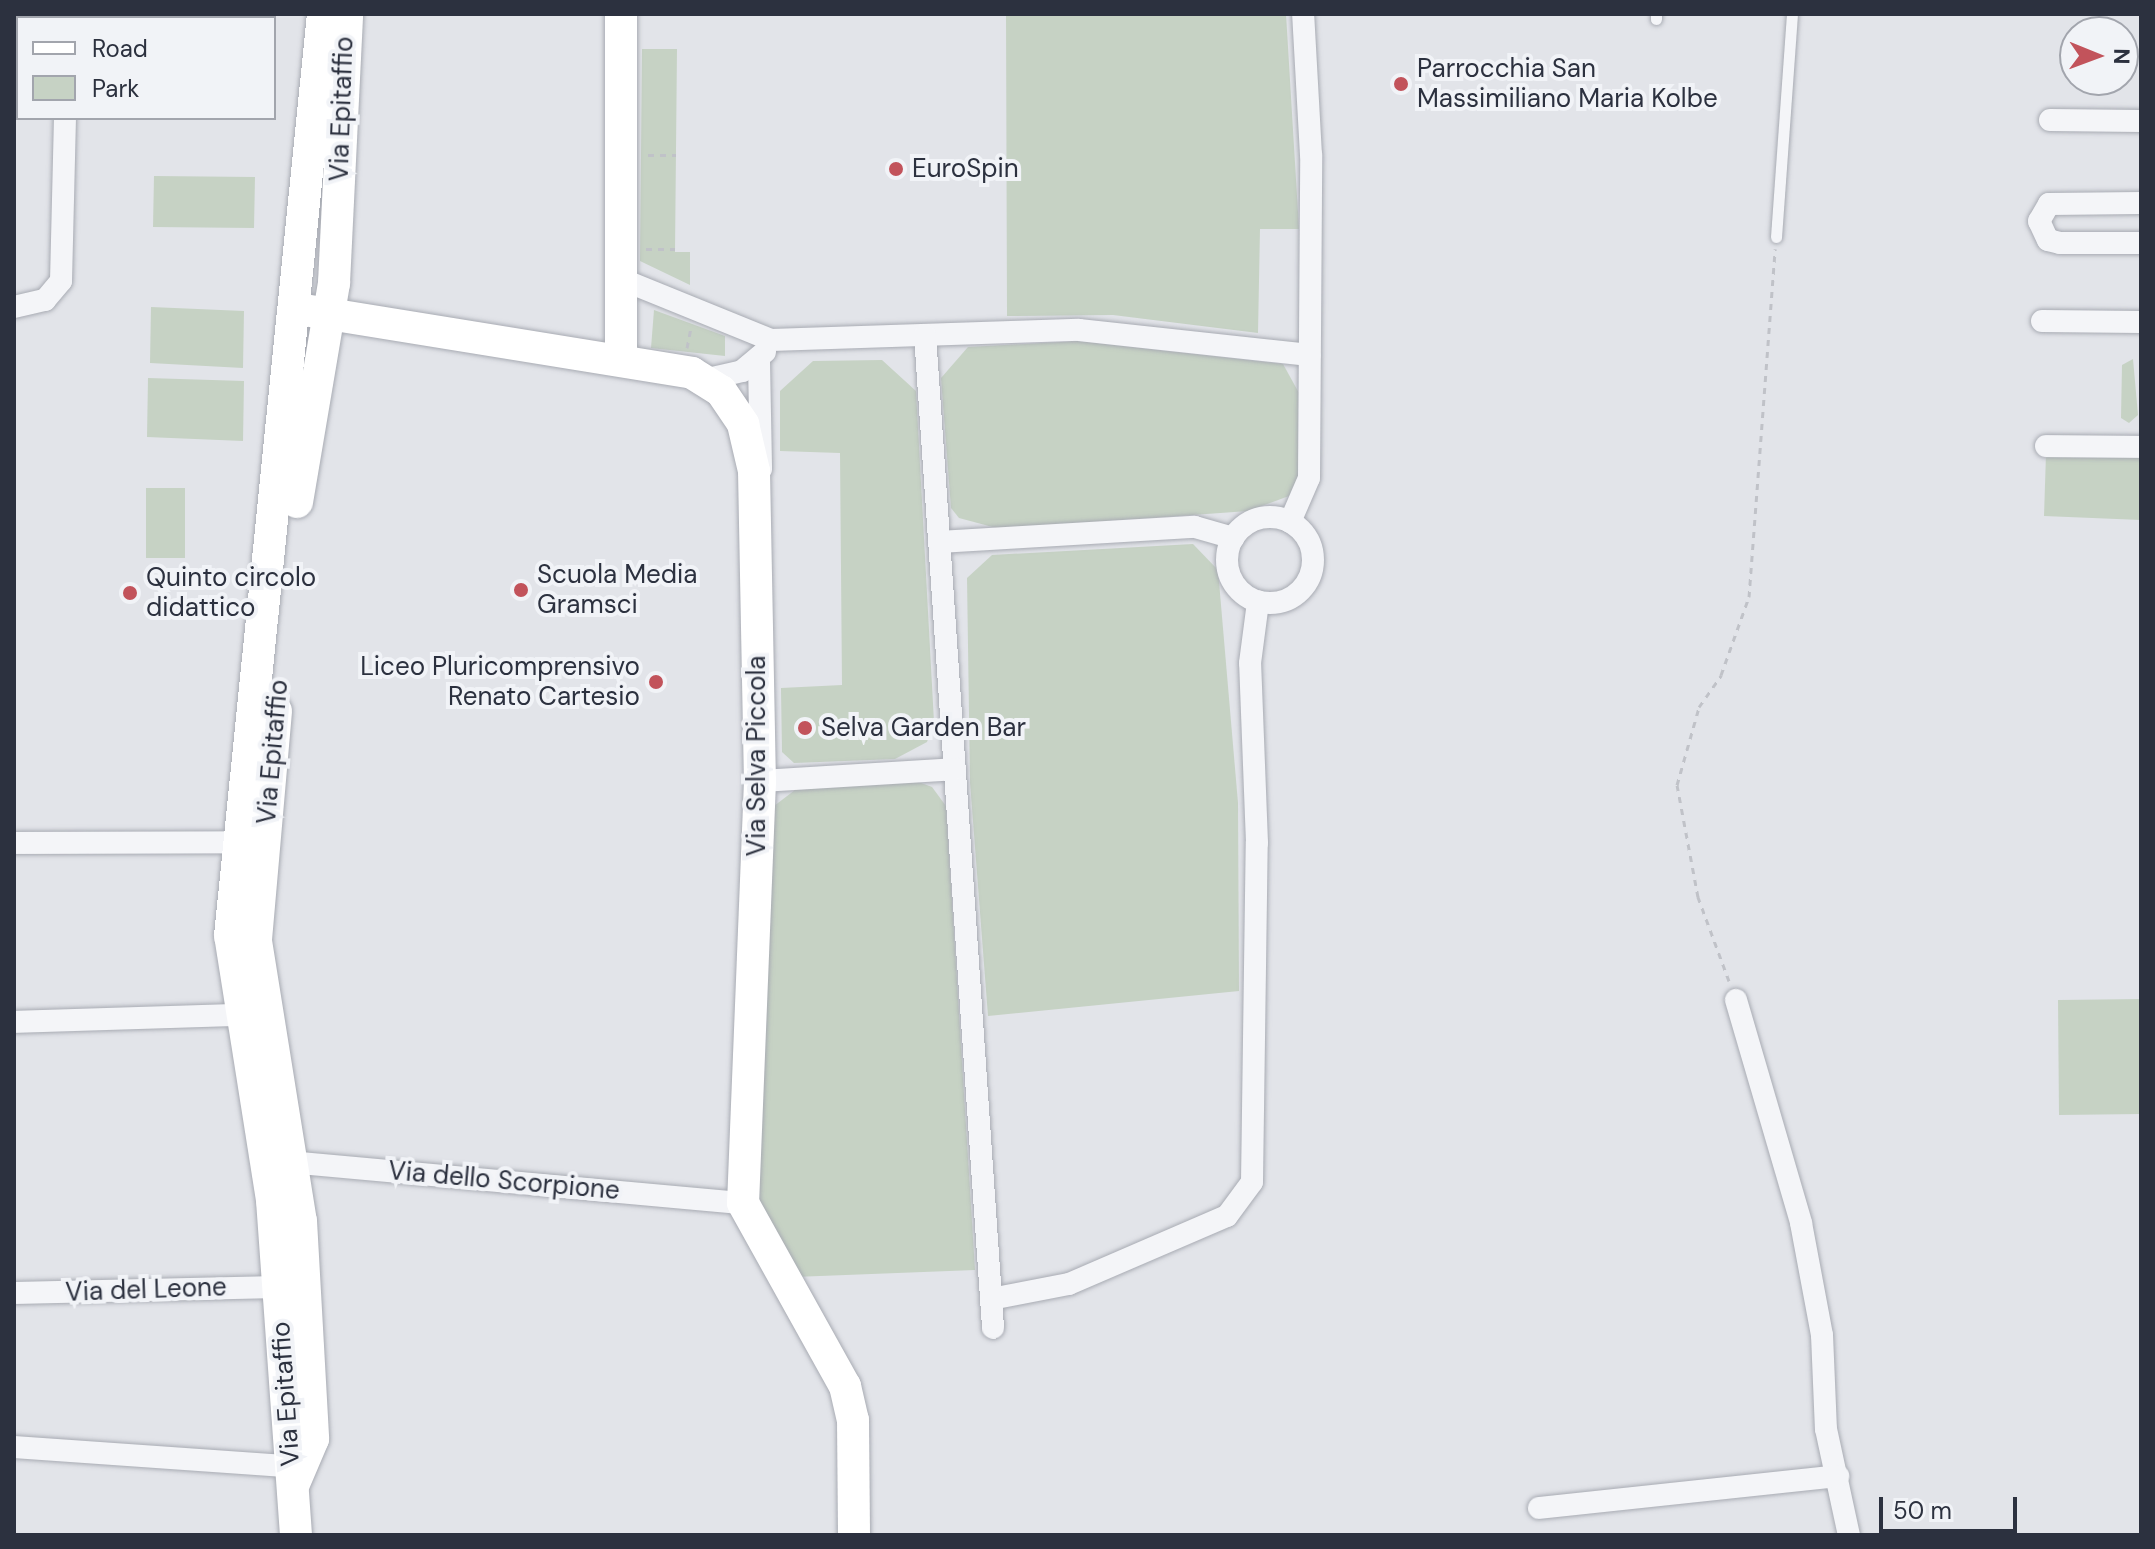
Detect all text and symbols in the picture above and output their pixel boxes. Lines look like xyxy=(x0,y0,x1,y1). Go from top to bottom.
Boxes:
legend xyxy=(16,16,276,120)
north arrow xyxy=(2059,16,2139,96)
text: Road xyxy=(92,33,148,64)
street label: Via Epitaffio xyxy=(324,36,360,182)
text: N xyxy=(2107,48,2136,65)
place label: Parrocchia San Massimiliano Maria Kolbe xyxy=(1417,53,1718,114)
text: Park xyxy=(92,73,139,104)
marker: Parrocchia San Massimiliano Maria Kolbe xyxy=(1392,75,1410,93)
place label: EuroSpin xyxy=(912,153,1019,185)
marker: EuroSpin xyxy=(887,160,905,178)
place label: Scuola Media Gramsci xyxy=(537,559,697,620)
place label: Quinto circolo didattico xyxy=(146,562,316,624)
marker: Scuola Media Gramsci xyxy=(512,581,530,599)
marker: Quinto circolo didattico xyxy=(121,584,139,602)
place label: Liceo Pluricomprensivo Renato Cartesio xyxy=(360,651,640,712)
street label: Via Selva Piccola xyxy=(741,656,773,856)
marker: Liceo Pluricomprensivo Renato Cartesio xyxy=(647,673,665,691)
street label: Via Epitaffio xyxy=(251,678,295,826)
place label: Selva Garden Bar xyxy=(821,712,1026,744)
marker: Selva Garden Bar xyxy=(796,719,814,737)
street label: Via dello Scorpione xyxy=(387,1155,621,1207)
street label: Via del Leone xyxy=(65,1272,227,1308)
street label: Via Epitaffio xyxy=(265,1321,307,1467)
scale bar xyxy=(1883,1481,2021,1531)
text: 50 m xyxy=(1893,1495,1952,1526)

